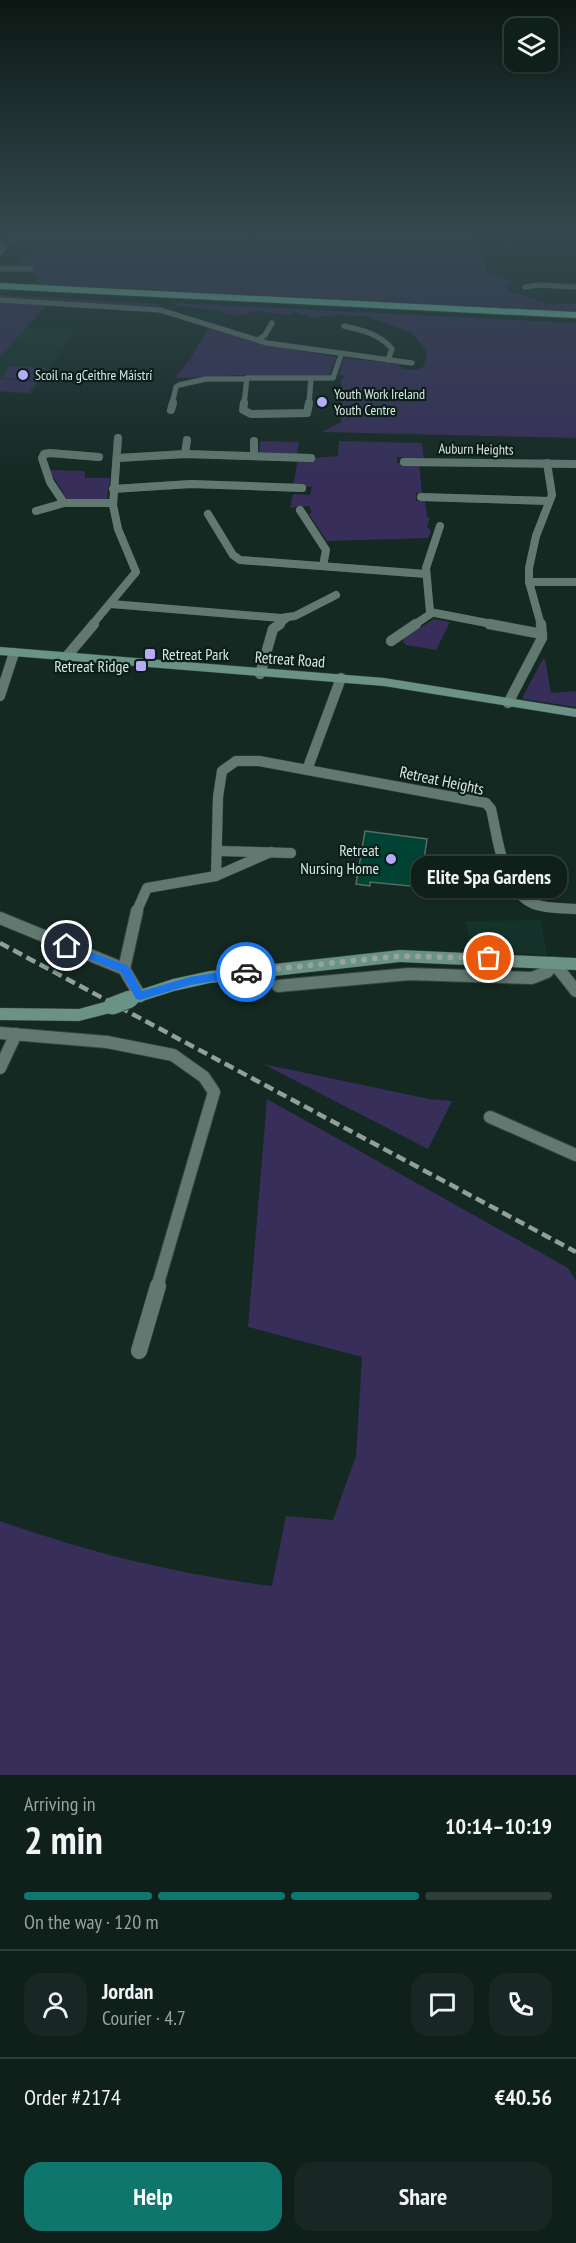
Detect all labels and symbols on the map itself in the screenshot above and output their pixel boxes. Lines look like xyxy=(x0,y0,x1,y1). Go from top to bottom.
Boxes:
place label: Scoil na gCeithre Máistrí xyxy=(35,366,152,384)
marker: Scoil na gCeithre Máistrí xyxy=(16,368,30,382)
place label: Youth Work Ireland Youth Centre xyxy=(334,385,425,419)
marker: Youth Work Ireland Youth Centre xyxy=(315,395,329,409)
street label: Auburn Heights xyxy=(438,439,514,459)
place label: Retreat Park xyxy=(162,644,230,664)
marker: Retreat Park xyxy=(143,647,157,661)
street label: Retreat Road xyxy=(254,647,326,671)
place label: Retreat Ridge xyxy=(54,656,129,676)
marker: Retreat Ridge xyxy=(134,659,148,673)
street label: Retreat Heights xyxy=(398,761,486,799)
place label: Retreat Nursing Home xyxy=(300,840,380,878)
marker: Retreat Nursing Home xyxy=(384,852,398,866)
callout: Elite Spa Gardens xyxy=(411,856,567,898)
pin xyxy=(41,920,92,971)
pin xyxy=(463,932,514,983)
courier xyxy=(216,942,276,1002)

